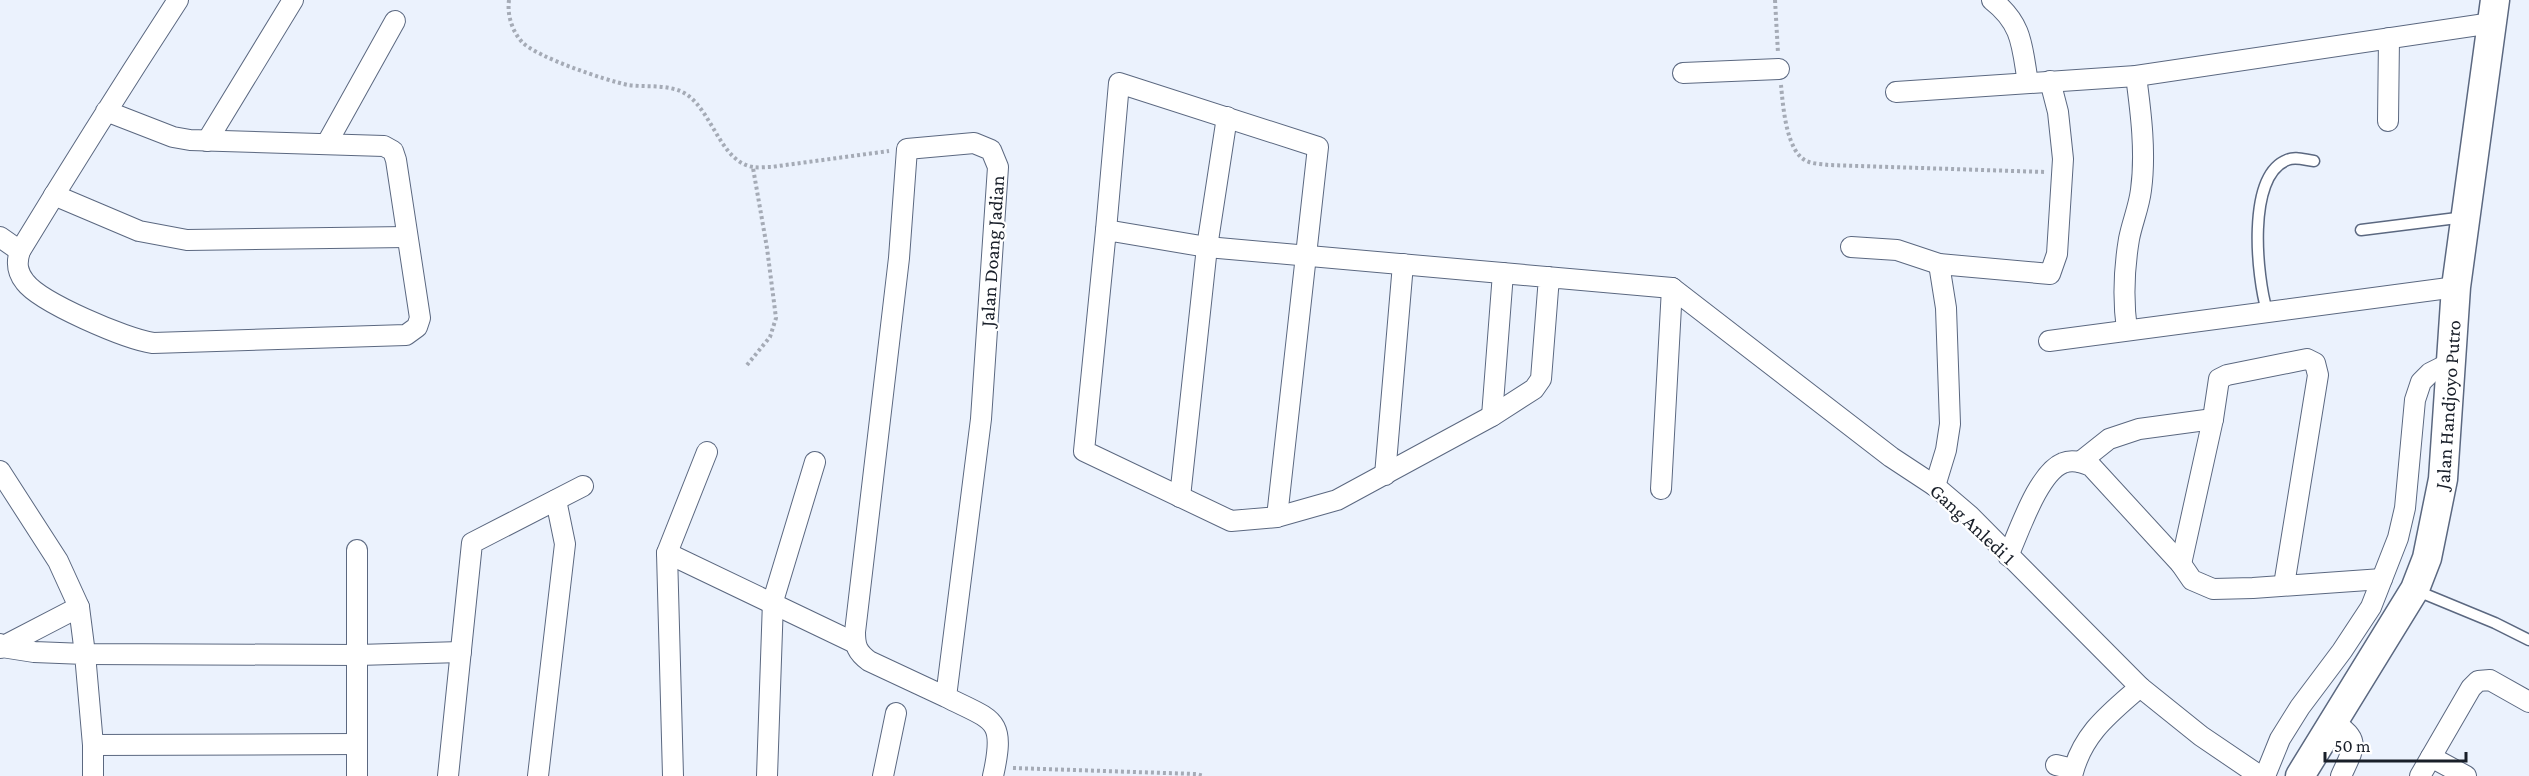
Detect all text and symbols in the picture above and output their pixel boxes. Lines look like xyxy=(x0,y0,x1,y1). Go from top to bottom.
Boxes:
street label: Jalan Doang Jadian xyxy=(976,174,1009,330)
street label: Jalan Handjoyo Putro xyxy=(2430,319,2465,493)
street label: Gang Anledi 1 xyxy=(1925,479,2020,570)
scale bar xyxy=(2325,725,2466,763)
text: 50 m xyxy=(2334,736,2371,756)

